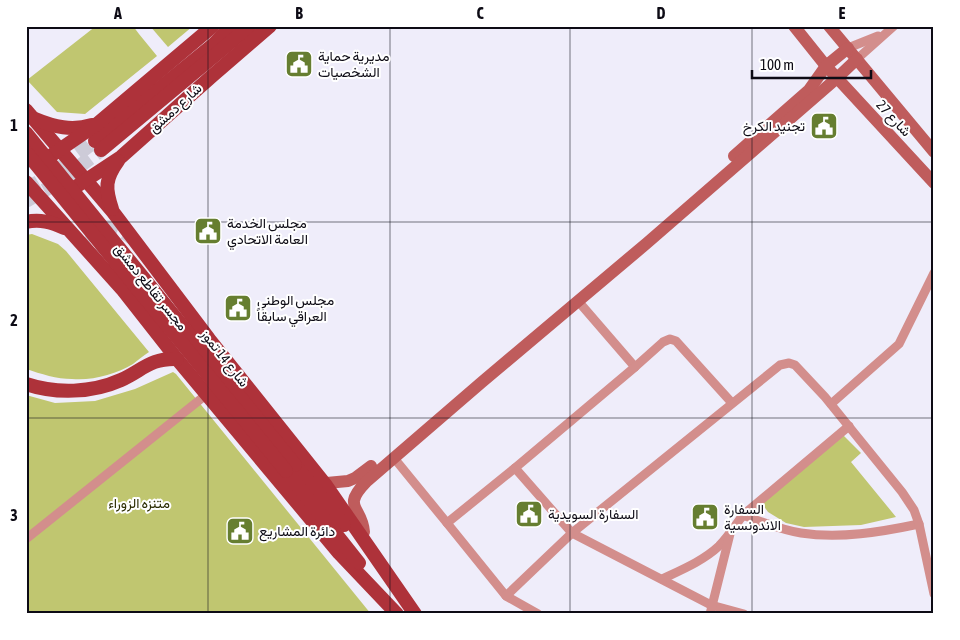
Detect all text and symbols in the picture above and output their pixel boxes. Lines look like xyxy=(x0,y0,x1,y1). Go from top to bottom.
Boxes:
text: A xyxy=(113,4,122,22)
text: B xyxy=(295,4,303,22)
text: C xyxy=(476,4,484,22)
text: D xyxy=(657,4,666,22)
text: E xyxy=(839,4,846,22)
place label: مديرية حماية الشخصيات xyxy=(318,48,389,80)
scale bar xyxy=(752,48,871,80)
public building icon: مديرية حماية الشخصيات xyxy=(284,49,314,79)
text: 100 m xyxy=(760,56,794,73)
street label: شارع دمشق xyxy=(145,80,207,138)
street label: شارع 27 xyxy=(871,97,915,141)
public building icon: تجنيد الكرخ xyxy=(809,111,839,141)
text: 1 xyxy=(10,116,18,134)
place label: تجنيد الكرخ xyxy=(743,118,805,137)
place label: مجلس الخدمة العامة الاتحادي xyxy=(227,215,308,251)
public building icon: مجلس الخدمة العامة الاتحادي xyxy=(193,216,223,246)
street label: مجسر تقاطع دمشق xyxy=(109,241,191,335)
place label: مجلس الوطني العراقي سابقاً xyxy=(257,292,334,328)
public building icon: مجلس الوطني العراقي سابقاً xyxy=(223,293,253,323)
text: 2 xyxy=(10,311,18,329)
street label: شارع 14 تموز xyxy=(195,325,252,392)
park label: متنزه الزوراء xyxy=(108,495,170,512)
public building icon: السفارة السويدية xyxy=(514,499,544,529)
place label: السفارة الاندونسية xyxy=(724,501,781,534)
public building icon: السفارة الاندونسية xyxy=(690,502,720,532)
text: 3 xyxy=(10,506,18,524)
place label: السفارة السويدية xyxy=(548,506,639,523)
public building icon: دائرة المشاريع xyxy=(225,516,255,546)
place label: دائرة المشاريع xyxy=(259,523,335,542)

